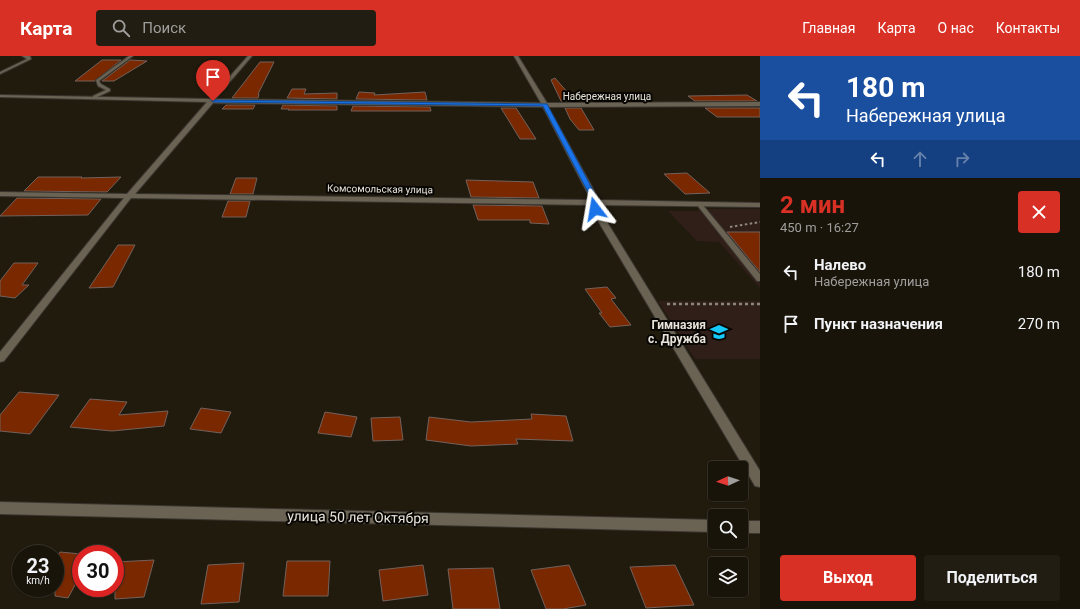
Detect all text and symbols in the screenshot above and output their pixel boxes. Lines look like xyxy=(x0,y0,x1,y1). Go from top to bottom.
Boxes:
search box xyxy=(96,10,376,46)
text: Карта xyxy=(20,17,72,40)
icon: search xyxy=(110,17,132,39)
text: Поиск xyxy=(142,19,186,37)
text: Главная xyxy=(802,20,855,36)
text: Карта xyxy=(877,20,916,36)
text: О нас xyxy=(938,20,974,36)
text: Контакты xyxy=(996,20,1060,36)
pin xyxy=(196,60,230,101)
icon: arrive xyxy=(202,66,224,88)
text: 180 m xyxy=(846,71,925,104)
icon: left xyxy=(780,72,832,124)
street label: Набережная улица xyxy=(563,91,651,102)
text: Набережная улица xyxy=(846,105,1006,126)
icon: left xyxy=(867,148,889,170)
icon: ahead xyxy=(909,148,931,170)
icon: right xyxy=(951,148,973,170)
street label: Комсомольская улица xyxy=(327,183,433,195)
position arrow xyxy=(574,188,616,230)
text: 2 мин xyxy=(780,191,845,219)
button: close xyxy=(1018,191,1060,233)
text: 450 m · 16:27 xyxy=(780,220,859,235)
text: Налево xyxy=(814,256,866,274)
icon: left xyxy=(780,261,802,283)
text: 180 m xyxy=(1018,263,1060,281)
text: Набережная улица xyxy=(814,274,929,289)
icon: arrive xyxy=(780,313,802,335)
text: Пункт назначения xyxy=(814,315,943,333)
text: 270 m xyxy=(1018,315,1060,333)
place label: Гимназия с. Дружба xyxy=(648,318,707,346)
school or university icon: Гимназия с. Дружба xyxy=(709,322,729,342)
north arrow xyxy=(708,461,748,501)
map controls xyxy=(708,461,748,597)
street label: улица 50 лет Октября xyxy=(287,508,429,526)
button: search xyxy=(708,509,748,549)
speed limit sign: 30 xyxy=(72,545,124,597)
text: 23 xyxy=(27,554,49,578)
button: Выход xyxy=(780,555,916,601)
button: Поделиться xyxy=(924,555,1060,601)
button: layers xyxy=(708,557,748,597)
text: km/h xyxy=(26,575,50,586)

